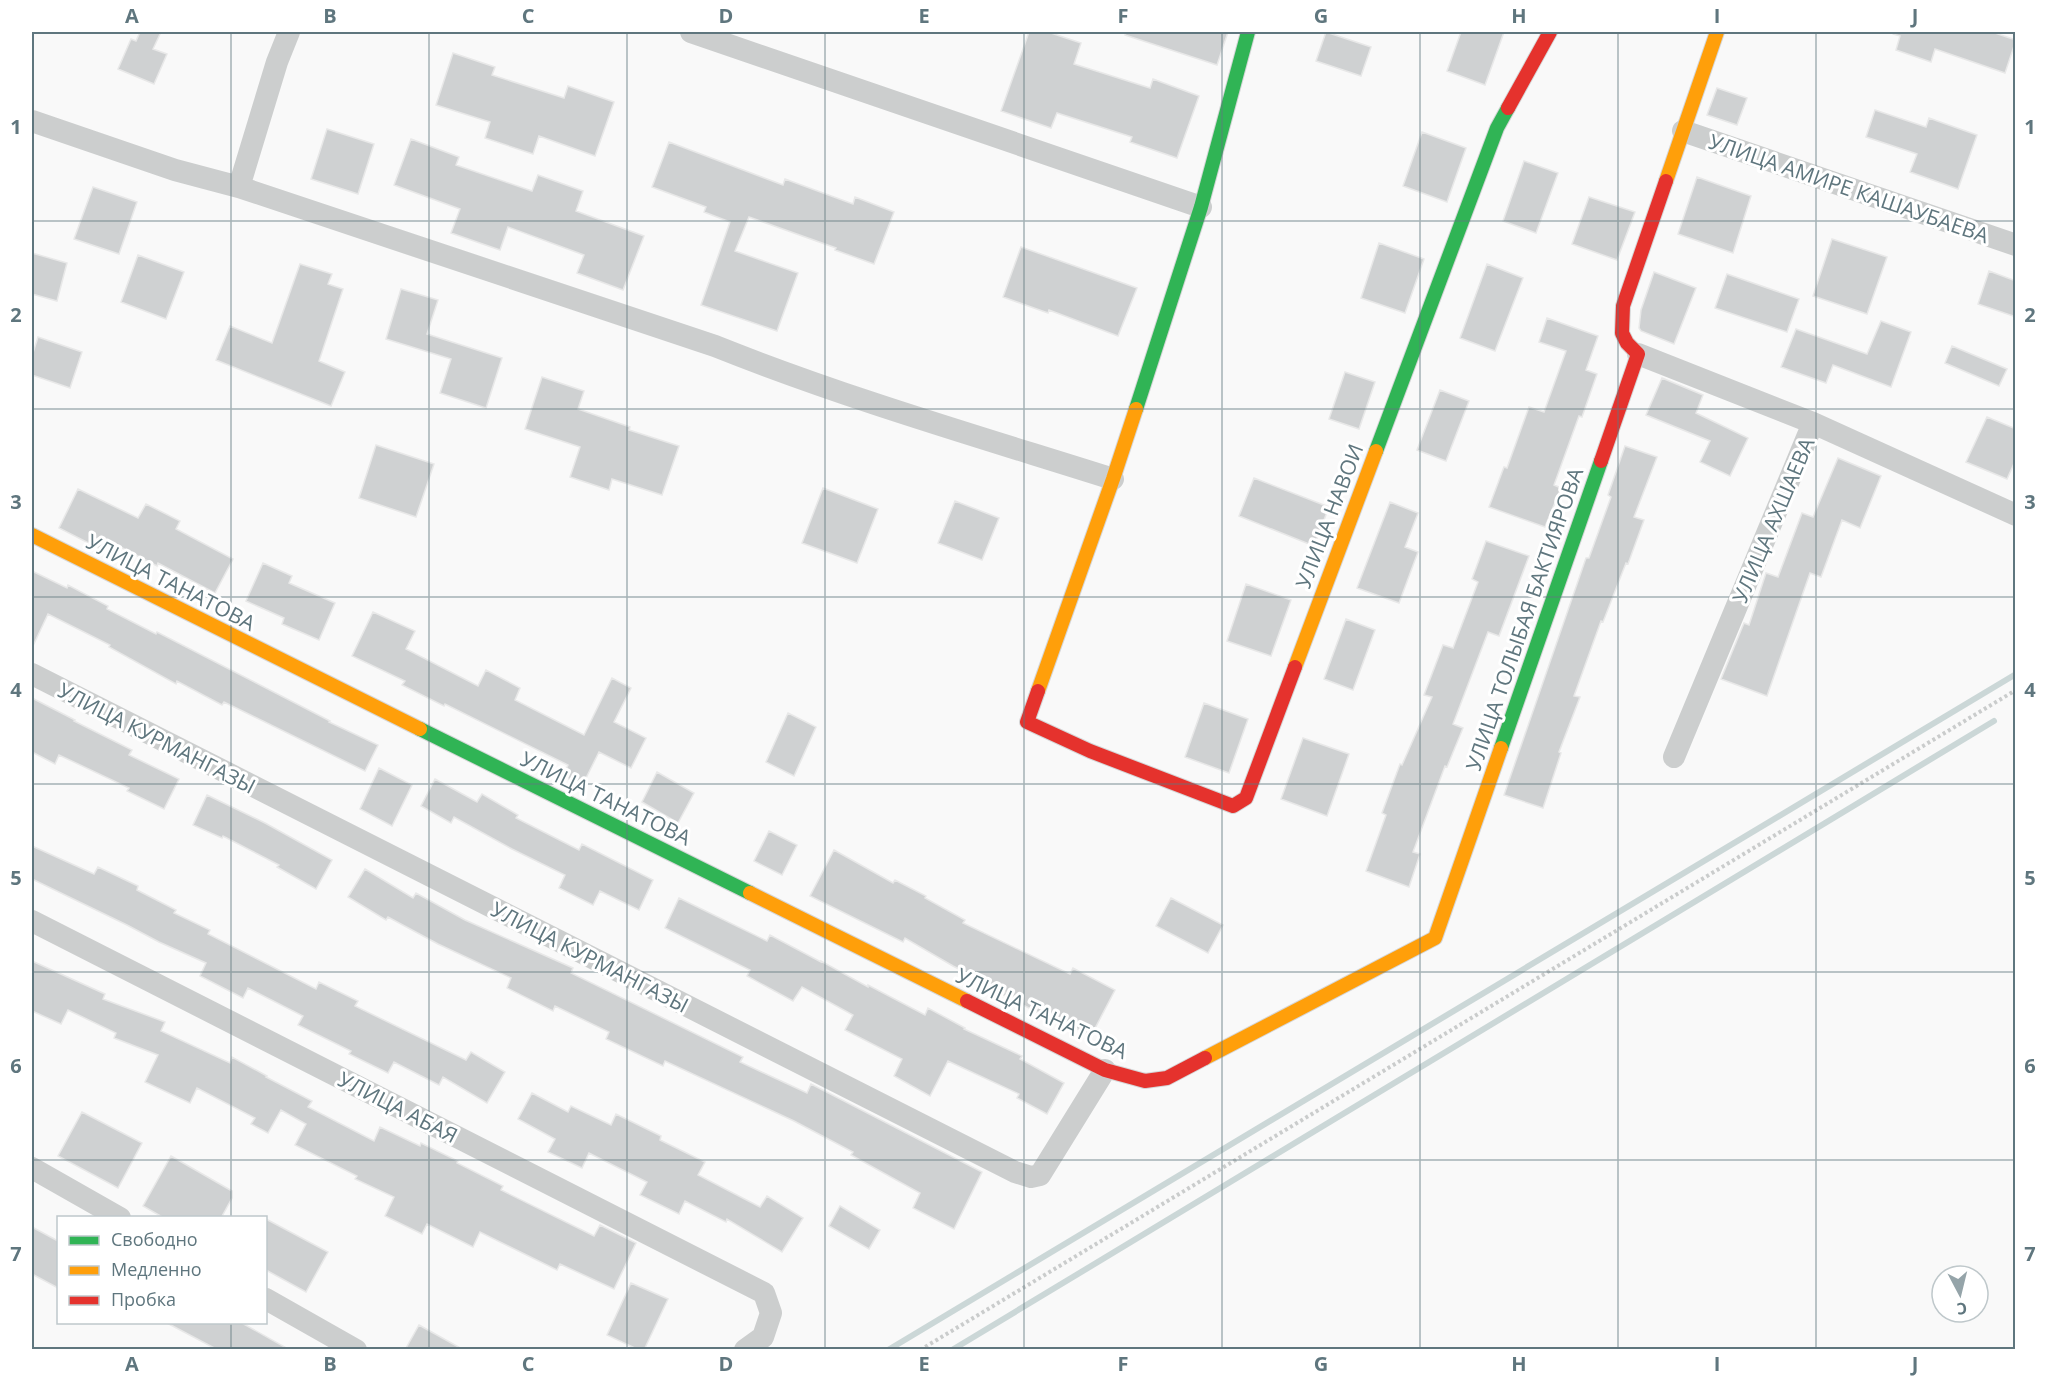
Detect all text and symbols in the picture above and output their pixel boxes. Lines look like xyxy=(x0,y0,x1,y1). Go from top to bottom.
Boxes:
text: A xyxy=(125,2,139,29)
text: B xyxy=(323,2,337,29)
text: C xyxy=(522,2,535,29)
text: D xyxy=(719,2,733,29)
text: E xyxy=(918,2,930,29)
text: F xyxy=(1118,2,1128,29)
text: G xyxy=(1314,2,1328,29)
text: H xyxy=(1511,2,1527,29)
text: I xyxy=(1714,2,1720,29)
text: J xyxy=(1910,2,1918,29)
text: 1 xyxy=(10,113,22,140)
text: 1 xyxy=(2024,113,2036,140)
street label: УЛИЦА АМИРЕ КАШАУБАЕВА xyxy=(1705,127,1993,249)
text: 2 xyxy=(10,301,22,328)
text: 2 xyxy=(2024,301,2036,328)
street label: УЛИЦА АХШАЕВА xyxy=(1726,433,1821,607)
street label: УЛИЦА НАВОИ xyxy=(1289,440,1369,592)
street label: УЛИЦА ТОЛЫБАЯ БАКТИЯРОВА xyxy=(1459,463,1589,774)
text: 3 xyxy=(10,488,22,515)
text: 3 xyxy=(2024,488,2036,515)
street label: УЛИЦА ТАНАТОВА xyxy=(82,527,261,637)
text: 4 xyxy=(10,676,22,703)
street label: УЛИЦА КУРМАНГАЗЫ xyxy=(53,676,261,800)
text: 4 xyxy=(2024,676,2036,703)
street label: УЛИЦА ТАНАТОВА xyxy=(516,745,696,852)
text: 5 xyxy=(10,864,22,891)
text: 5 xyxy=(2024,864,2036,891)
street label: УЛИЦА КУРМАНГАЗЫ xyxy=(486,895,694,1019)
street label: УЛИЦА ТАНАТОВА xyxy=(952,961,1133,1065)
text: 6 xyxy=(10,1052,22,1079)
text: 6 xyxy=(2024,1052,2036,1079)
street label: УЛИЦА АБАЯ xyxy=(333,1065,463,1149)
legend xyxy=(57,1216,267,1324)
text: Свободно xyxy=(111,1227,198,1251)
text: 7 xyxy=(10,1240,22,1267)
text: 7 xyxy=(2024,1240,2036,1267)
text: Медленно xyxy=(111,1257,202,1281)
north arrow xyxy=(1930,1264,1990,1324)
text: Пробка xyxy=(111,1287,176,1311)
text: С xyxy=(1955,1297,1968,1320)
text: A xyxy=(125,1350,139,1377)
text: B xyxy=(323,1350,337,1377)
text: C xyxy=(522,1350,535,1377)
text: D xyxy=(719,1350,733,1377)
text: E xyxy=(918,1350,930,1377)
text: F xyxy=(1118,1350,1128,1377)
text: G xyxy=(1314,1350,1328,1377)
text: H xyxy=(1511,1350,1527,1377)
text: I xyxy=(1714,1350,1720,1377)
text: J xyxy=(1910,1350,1918,1377)

